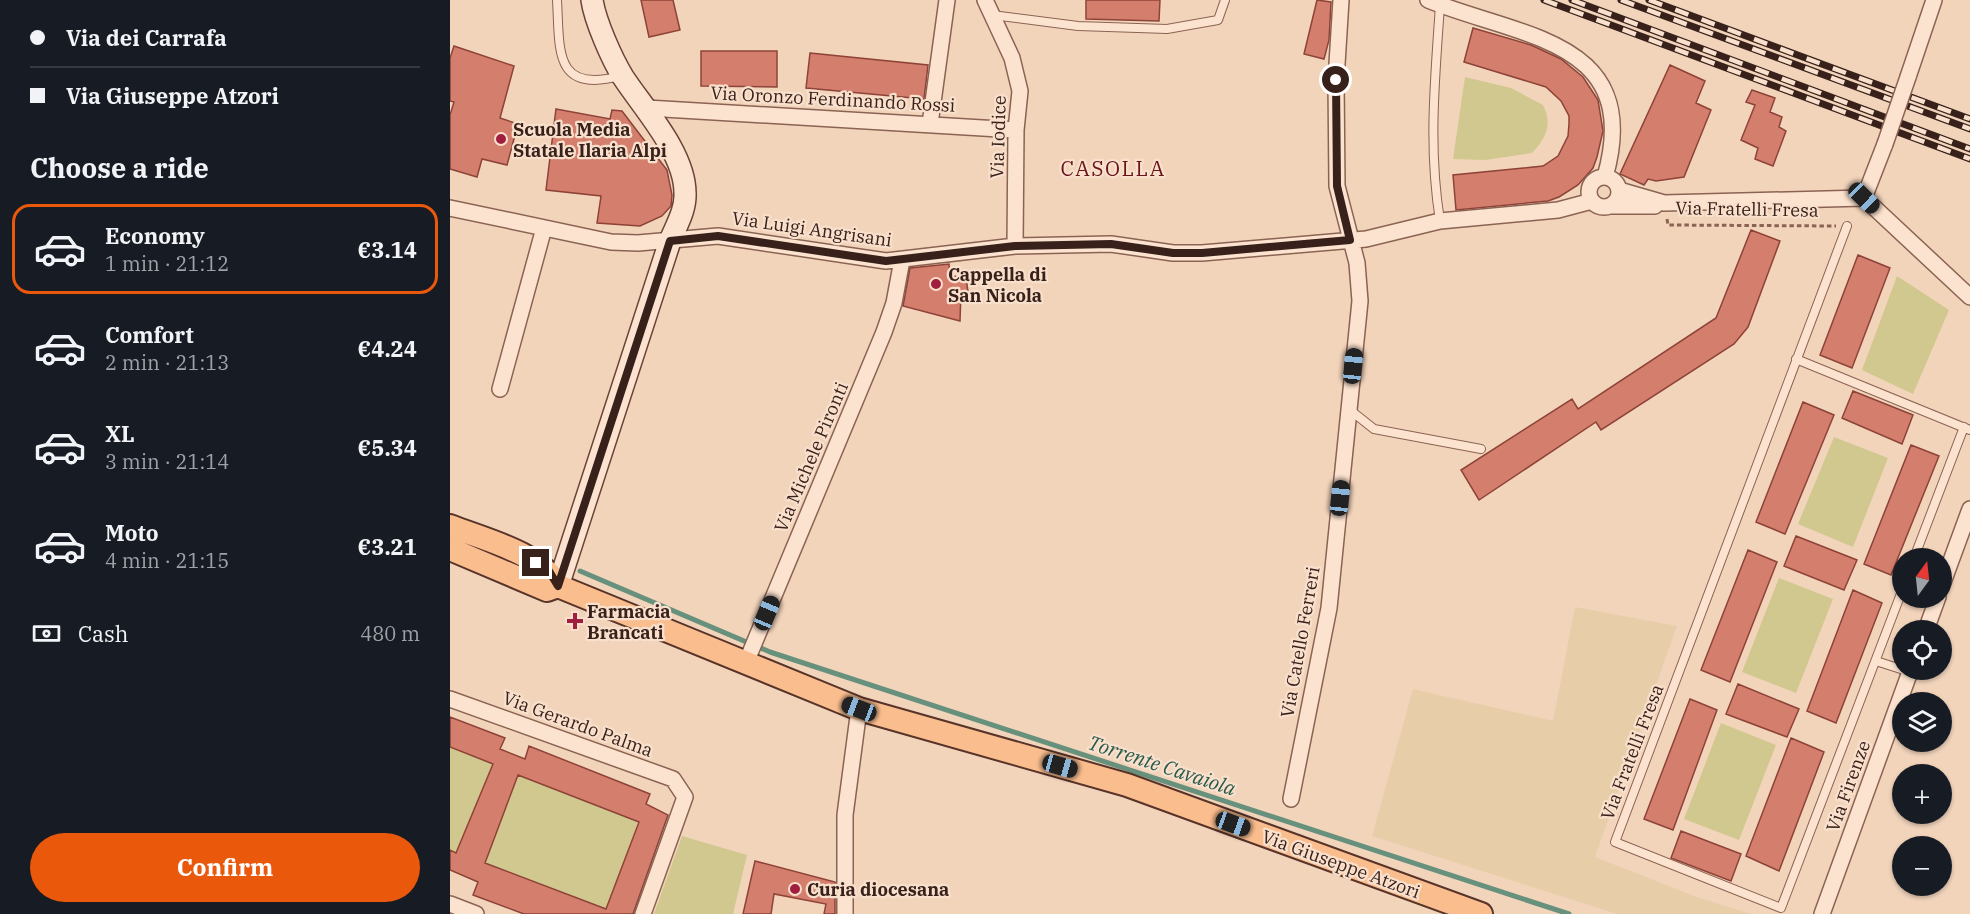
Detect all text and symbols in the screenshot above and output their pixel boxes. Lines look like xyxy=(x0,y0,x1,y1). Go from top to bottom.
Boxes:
text: Via dei Carrafa xyxy=(66,23,227,52)
route start xyxy=(1322,66,1349,93)
text: Via Giuseppe Atzori xyxy=(66,81,279,110)
street label: Via Oronzo Ferdinando Rossi xyxy=(710,81,956,117)
street label: Via Iodice xyxy=(985,95,1011,179)
place label: Scuola Media Statale Ilaria Alpi xyxy=(513,118,667,162)
marker: Scuola Media Statale Ilaria Alpi xyxy=(494,132,508,146)
text: Choose a ride xyxy=(30,150,209,185)
district label: CASOLLA xyxy=(1060,154,1166,182)
car xyxy=(1845,179,1883,217)
street label: Via Fratelli Fresa xyxy=(1675,196,1819,222)
street label: Via Luigi Angrisani xyxy=(731,206,894,252)
text: Economy xyxy=(105,221,205,250)
icon: car xyxy=(33,222,87,276)
text: €3.14 xyxy=(358,235,417,264)
text: 1 min · 21:12 xyxy=(105,250,229,277)
place label: Cappella di San Nicola xyxy=(948,263,1047,307)
marker: Cappella di San Nicola xyxy=(929,277,943,291)
text: Comfort xyxy=(105,320,194,349)
icon: car xyxy=(33,321,87,375)
text: €4.24 xyxy=(358,334,417,363)
car xyxy=(1342,347,1364,385)
text: 2 min · 21:13 xyxy=(105,349,229,376)
street label: Via Michele Pironti xyxy=(769,378,853,535)
text: XL xyxy=(105,419,135,448)
icon: car xyxy=(33,420,87,474)
text: €5.34 xyxy=(358,433,417,462)
text: 3 min · 21:14 xyxy=(105,448,229,475)
car xyxy=(1329,479,1351,517)
text: Moto xyxy=(105,518,159,547)
icon: car xyxy=(33,519,87,573)
text: €3.21 xyxy=(358,532,417,561)
text: 4 min · 21:15 xyxy=(105,547,229,574)
north arrow xyxy=(1892,548,1952,608)
map controls xyxy=(1892,548,1952,896)
route end xyxy=(522,549,549,576)
street label: Via Catello Ferreri xyxy=(1275,564,1325,719)
car xyxy=(752,593,782,633)
place label: Farmacia Brancati xyxy=(587,600,671,644)
marker: Farmacia Brancati xyxy=(568,614,582,628)
icon: cash xyxy=(30,617,63,650)
text: Cash xyxy=(78,619,129,648)
text: 480 m xyxy=(360,620,420,647)
button: locate xyxy=(1892,620,1952,680)
street label: Via Fratelli Fresa xyxy=(1596,681,1668,823)
street label: Via Gerardo Palma xyxy=(500,686,656,762)
button: layers xyxy=(1892,692,1952,752)
car xyxy=(839,694,879,724)
water label: Torrente Cavaiola xyxy=(1085,728,1239,802)
street label: Via Firenze xyxy=(1821,737,1875,835)
car xyxy=(1040,752,1080,780)
button: + xyxy=(1892,764,1952,824)
car xyxy=(1213,809,1253,839)
street label: Via Giuseppe Atzori xyxy=(1259,825,1424,903)
button: Confirm xyxy=(30,833,420,902)
button: − xyxy=(1892,836,1952,896)
place label: Curia diocesana xyxy=(807,878,949,901)
marker: Curia diocesana xyxy=(788,882,802,896)

